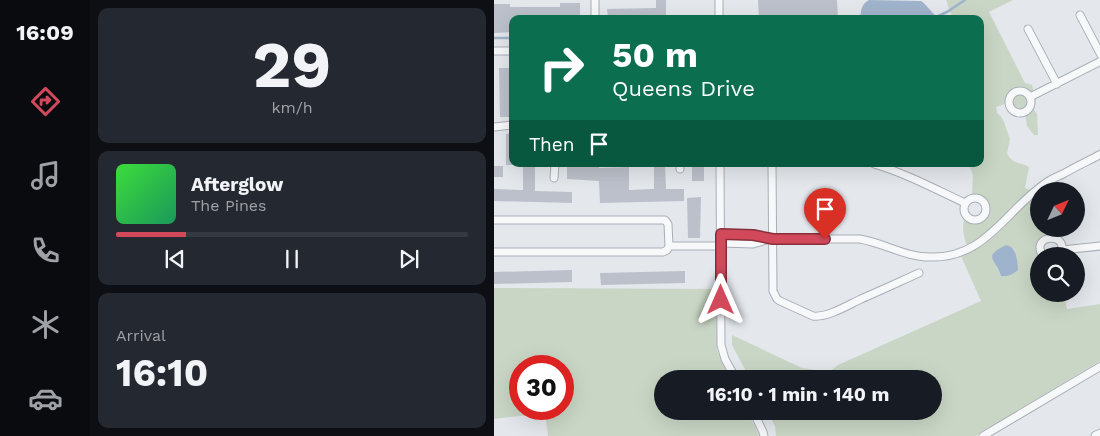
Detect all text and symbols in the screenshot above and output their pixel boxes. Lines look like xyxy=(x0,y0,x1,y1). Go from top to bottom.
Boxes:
text: 16:09 xyxy=(16,20,74,45)
text: 29 xyxy=(253,27,331,103)
text: 50 m xyxy=(612,34,698,76)
icon: right xyxy=(529,35,594,100)
text: Queens Drive xyxy=(612,76,755,101)
icon: directions xyxy=(28,84,63,119)
text: km/h xyxy=(271,98,313,117)
icon: arrive xyxy=(585,130,613,158)
text: Then xyxy=(529,133,575,156)
icon: music xyxy=(28,158,63,193)
text: Afterglow xyxy=(191,173,283,196)
north arrow xyxy=(1030,182,1085,238)
map controls xyxy=(1030,182,1085,302)
pin xyxy=(804,188,846,239)
icon: arrive xyxy=(811,195,839,223)
text: The Pines xyxy=(191,196,267,215)
icon: phone xyxy=(28,233,63,268)
icon: previous xyxy=(161,245,189,273)
icon: pause xyxy=(278,245,306,273)
icon: next xyxy=(395,245,423,273)
button: search xyxy=(1030,247,1085,302)
position arrow xyxy=(694,273,746,325)
icon: climate xyxy=(28,307,63,342)
text: Arrival xyxy=(116,326,166,345)
text: 16:10 xyxy=(116,351,208,395)
speed limit sign: 30 xyxy=(509,355,574,420)
icon: car xyxy=(28,381,63,416)
text: 16:10 · 1 min · 140 m xyxy=(707,383,889,406)

